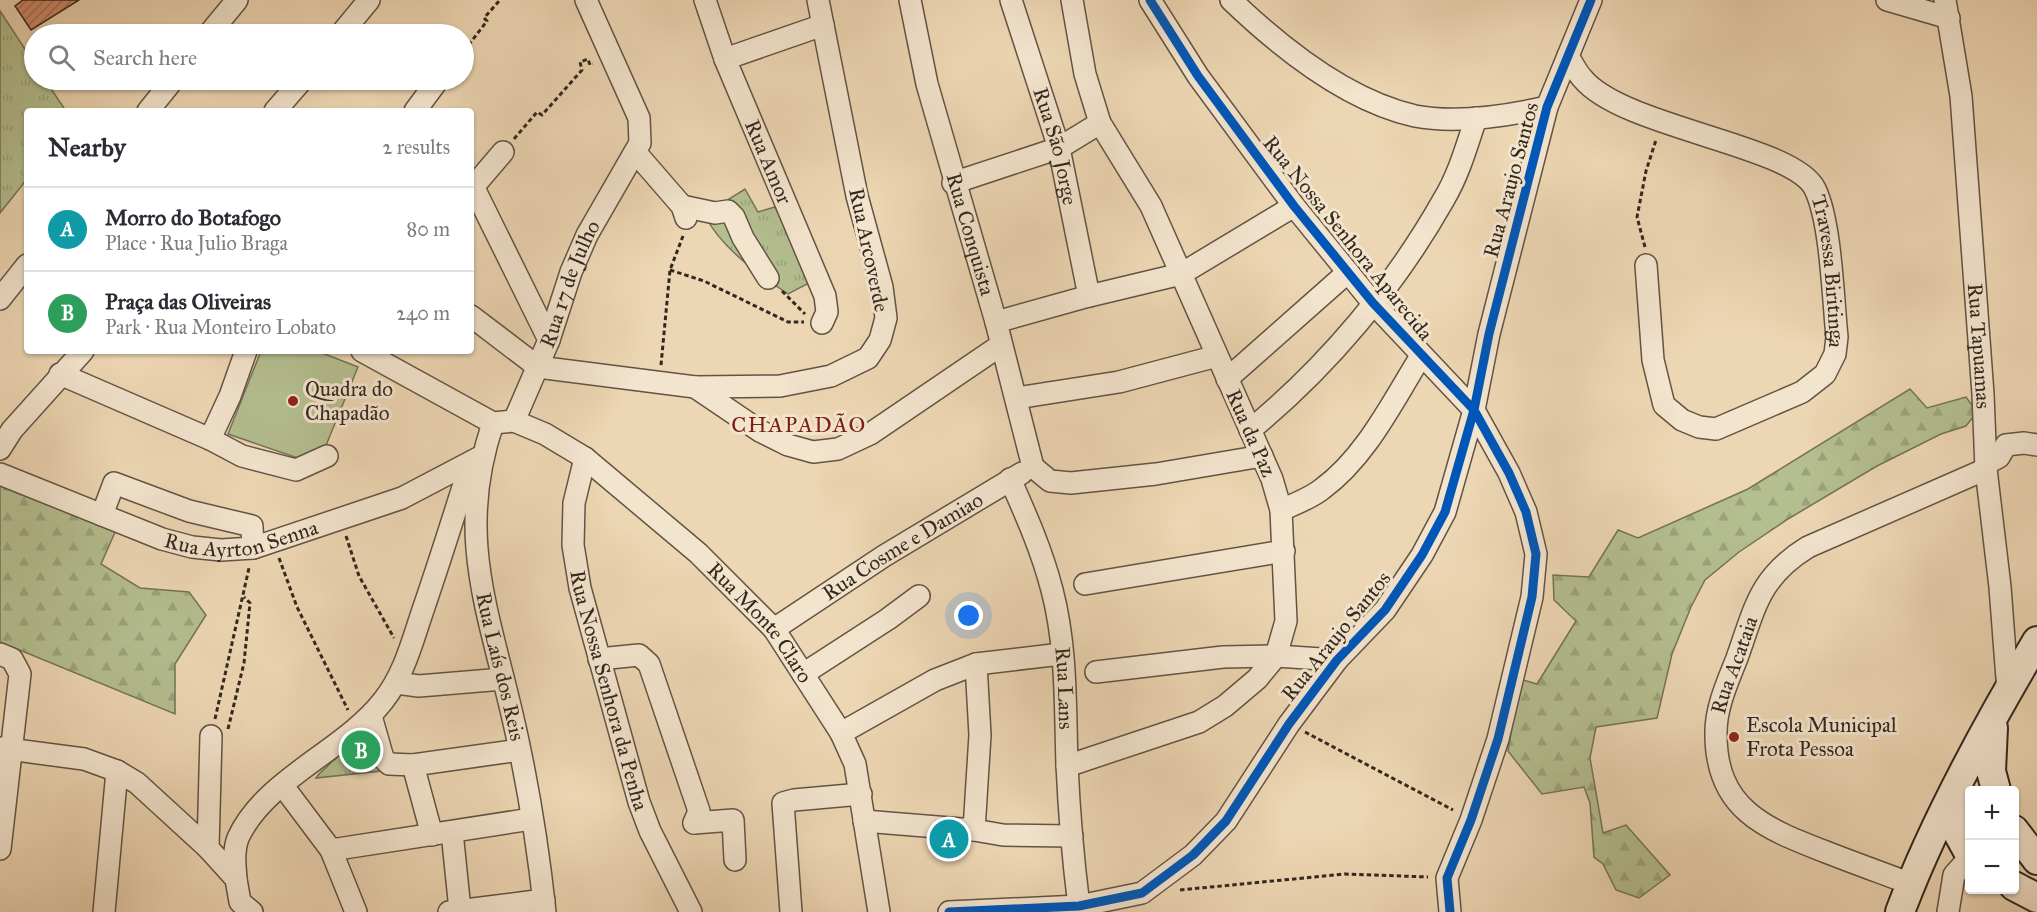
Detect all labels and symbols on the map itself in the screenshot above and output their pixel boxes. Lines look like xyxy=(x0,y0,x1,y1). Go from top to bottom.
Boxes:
street label: Rua São Jorge xyxy=(1027,84,1083,207)
street label: Rua Araujo Santos xyxy=(1478,100,1544,260)
street label: Rua Amor xyxy=(739,116,798,208)
street label: Rua Nossa Senhora Aparecida xyxy=(1257,130,1439,346)
street label: Rua Conquista xyxy=(940,170,1001,299)
street label: Rua Arcoverde xyxy=(843,186,895,315)
street label: Travessa Biritinga xyxy=(1806,192,1850,350)
street label: Rua 17 de Julho xyxy=(534,215,606,352)
street label: Rua Tapuamas xyxy=(1962,282,1997,409)
place label: Quadra do Chapadão xyxy=(305,376,393,426)
street label: Rua da Paz xyxy=(1220,385,1282,481)
marker: Quadra do Chapadão xyxy=(286,394,300,408)
district label: CHAPADÃO xyxy=(731,411,867,438)
street label: Rua Cosme e Damiao xyxy=(817,486,988,606)
street label: Rua Ayrton Senna xyxy=(162,514,321,563)
street label: Rua Monte Claro xyxy=(702,557,818,688)
street label: Rua Araujo Santos xyxy=(1276,566,1396,706)
street label: Rua Nossa Senhora da Penha xyxy=(564,568,654,814)
street label: Rua Laís dos Reis xyxy=(470,590,531,743)
your location xyxy=(954,601,983,630)
street label: Rua Acataia xyxy=(1705,613,1763,717)
street label: Rua Lans xyxy=(1049,646,1079,730)
place label: Escola Municipal Frota Pessoa xyxy=(1746,712,1897,762)
pin: B xyxy=(342,728,380,772)
marker: Escola Municipal Frota Pessoa xyxy=(1727,730,1741,744)
pin: A xyxy=(930,816,968,862)

